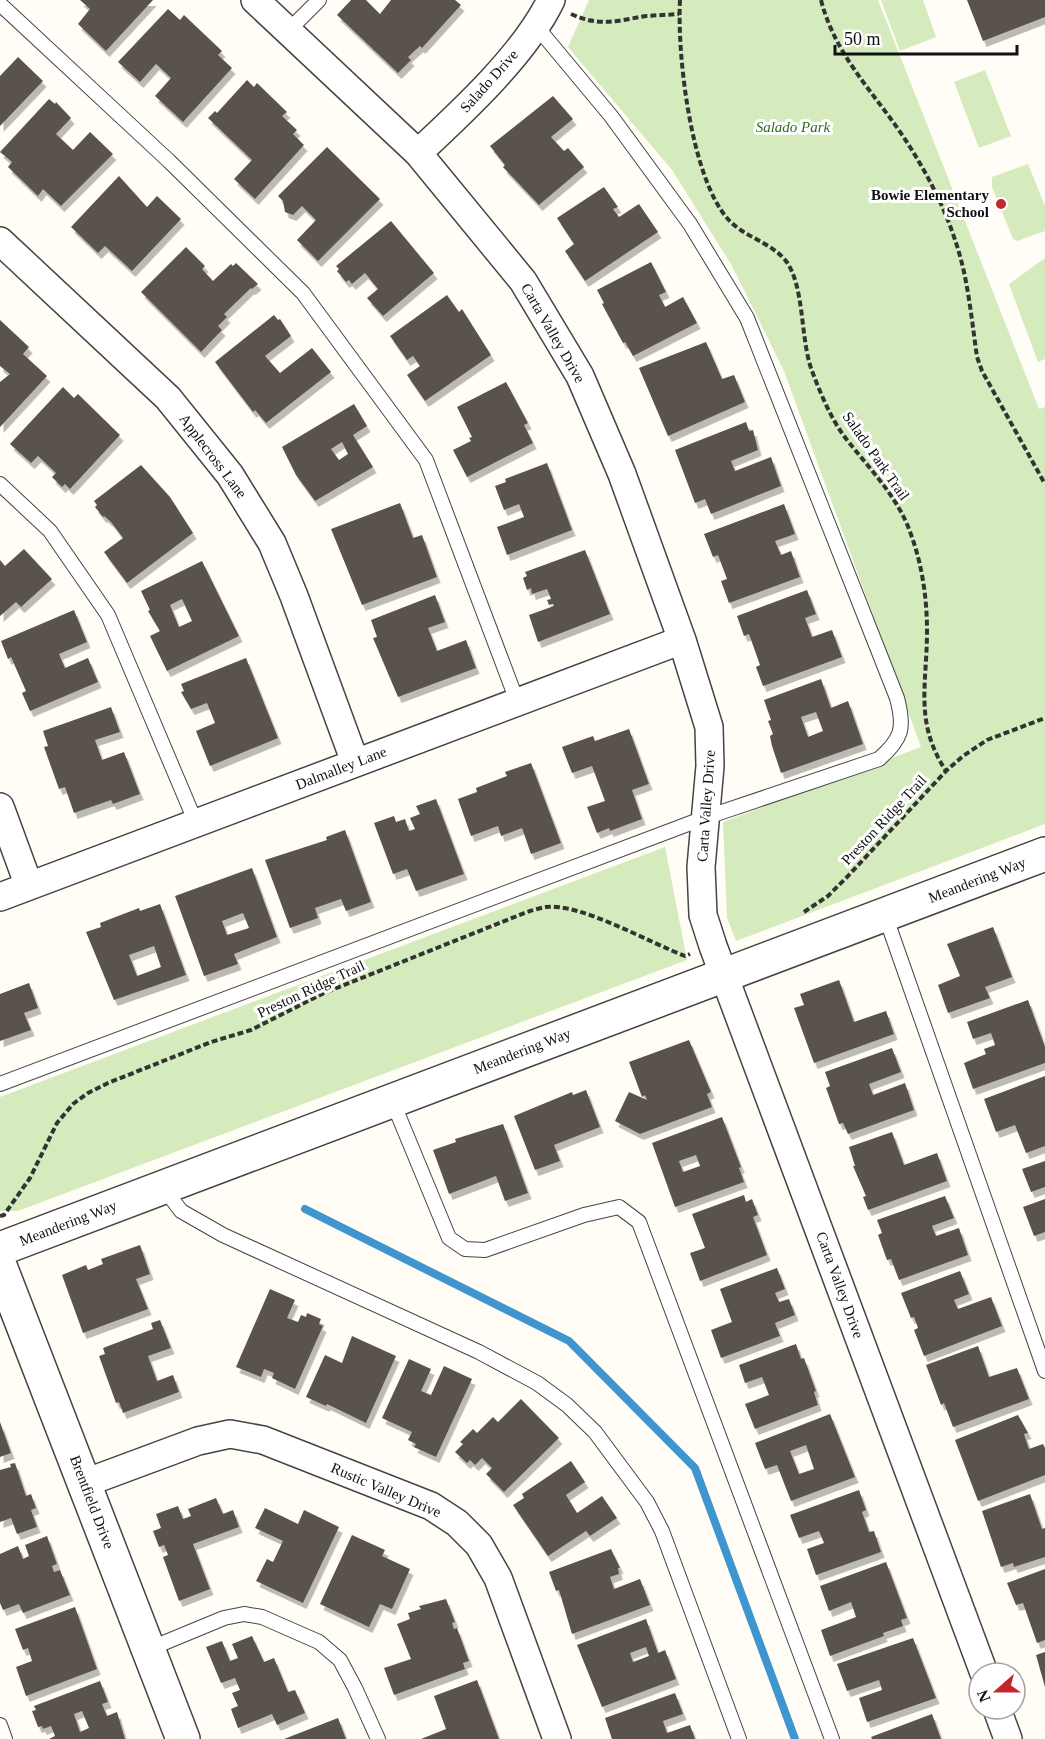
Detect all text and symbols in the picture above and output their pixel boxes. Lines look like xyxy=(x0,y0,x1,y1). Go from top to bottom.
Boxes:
scale bar xyxy=(835,18,1016,56)
text: 50 m xyxy=(844,29,881,49)
street label: Salado Drive xyxy=(457,46,522,116)
park label: Salado Park xyxy=(756,119,831,135)
place label: Bowie Elementary School xyxy=(871,187,990,220)
marker: Bowie Elementary School xyxy=(994,197,1008,211)
street label: Carta Valley Drive xyxy=(518,280,588,386)
street label: Salado Park Trail xyxy=(840,409,912,503)
street label: Applecross Lane xyxy=(176,411,250,502)
street label: Dalmalley Lane xyxy=(293,743,389,793)
street label: Carta Valley Drive xyxy=(694,749,718,863)
street label: Preston Ridge Trail xyxy=(838,772,930,868)
street label: Meandering Way xyxy=(926,854,1028,906)
street label: Preston Ridge Trail xyxy=(255,957,367,1021)
street label: Meandering Way xyxy=(471,1025,573,1077)
street label: Meandering Way xyxy=(17,1197,119,1249)
street label: Carta Valley Drive xyxy=(813,1230,867,1341)
street label: Brentfield Drive xyxy=(67,1453,117,1551)
street label: Rustic Valley Drive xyxy=(329,1460,444,1521)
north arrow xyxy=(967,1661,1027,1721)
text: N xyxy=(973,1687,993,1705)

